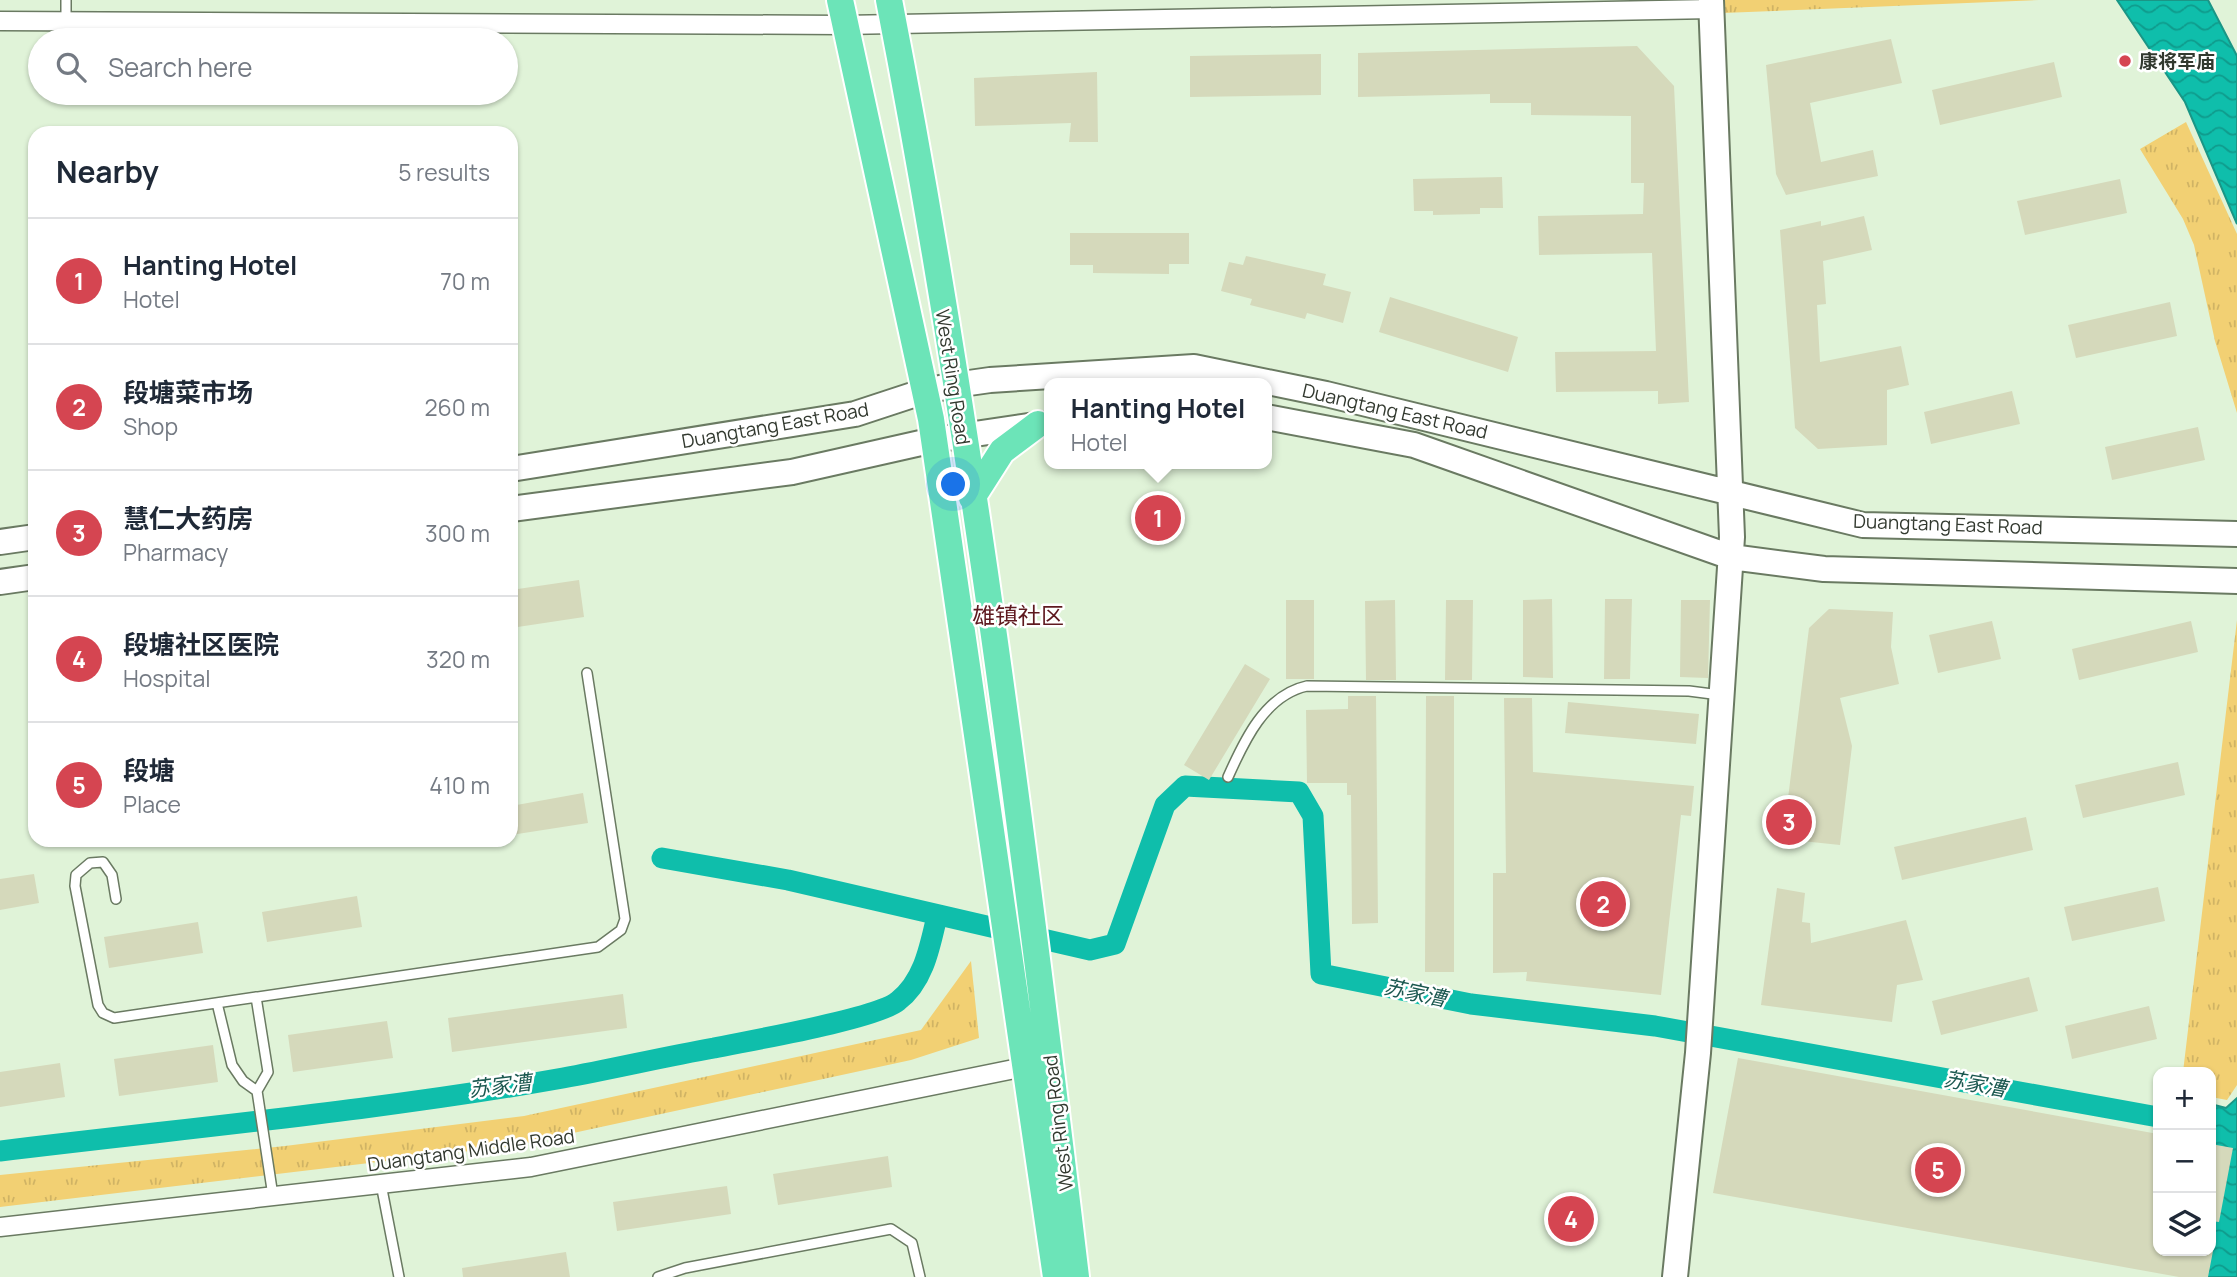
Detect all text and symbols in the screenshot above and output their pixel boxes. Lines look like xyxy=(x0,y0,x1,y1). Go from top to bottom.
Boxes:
search box xyxy=(28,28,518,105)
icon: search xyxy=(52,48,90,86)
place label: 康将军庙 xyxy=(2139,48,2215,74)
text: Search here xyxy=(108,49,253,85)
marker: 康将军庙 xyxy=(2117,53,2133,69)
text: Nearby xyxy=(56,151,159,192)
text: 5 results xyxy=(398,156,490,188)
text: Hanting Hotel xyxy=(123,247,297,283)
text: 1 xyxy=(74,265,84,297)
text: 70 m xyxy=(440,265,490,297)
text: Hotel xyxy=(123,283,180,315)
street label: West Ring Road xyxy=(929,307,977,447)
text: 段塘菜市场 xyxy=(123,374,253,410)
street label: Duangtang East Road xyxy=(1300,377,1490,445)
popup xyxy=(1044,378,1272,469)
text: Hanting Hotel xyxy=(1071,390,1245,426)
text: 2 xyxy=(72,391,86,423)
text: 260 m xyxy=(424,391,490,423)
street label: Duangtang East Road xyxy=(679,396,871,454)
text: Shop xyxy=(123,410,178,442)
text: Hotel xyxy=(1071,426,1128,458)
your location xyxy=(936,467,970,501)
pin: 1 xyxy=(1135,492,1181,544)
text: 慧仁大药房 xyxy=(123,500,253,536)
street label: Duangtang East Road xyxy=(1853,508,2043,540)
text: 3 xyxy=(72,517,86,549)
text: 300 m xyxy=(425,517,490,549)
text: Pharmacy xyxy=(123,536,228,568)
district label: 雄镇社区 xyxy=(972,599,1064,631)
text: 段塘社区医院 xyxy=(123,626,279,662)
text: 4 xyxy=(72,643,86,675)
text: 320 m xyxy=(426,643,490,675)
text: Hospital xyxy=(123,662,211,694)
text: 段塘 xyxy=(123,752,175,788)
text: 5 xyxy=(72,769,86,801)
text: 410 m xyxy=(429,769,490,801)
text: Place xyxy=(123,788,181,820)
pin: 3 xyxy=(1766,796,1812,848)
pin: 2 xyxy=(1580,878,1626,930)
water label: 苏家漕 xyxy=(1381,972,1453,1013)
street label: West Ring Road xyxy=(1037,1053,1079,1193)
water label: 苏家漕 xyxy=(1942,1064,2013,1103)
water label: 苏家漕 xyxy=(467,1067,537,1103)
map controls xyxy=(2153,1067,2216,1256)
button: + xyxy=(2153,1067,2216,1130)
street label: Duangtang Middle Road xyxy=(366,1123,576,1177)
button: − xyxy=(2153,1130,2216,1193)
pin: 5 xyxy=(1915,1144,1961,1196)
pin: 4 xyxy=(1548,1193,1594,1245)
button: layers xyxy=(2153,1193,2216,1256)

